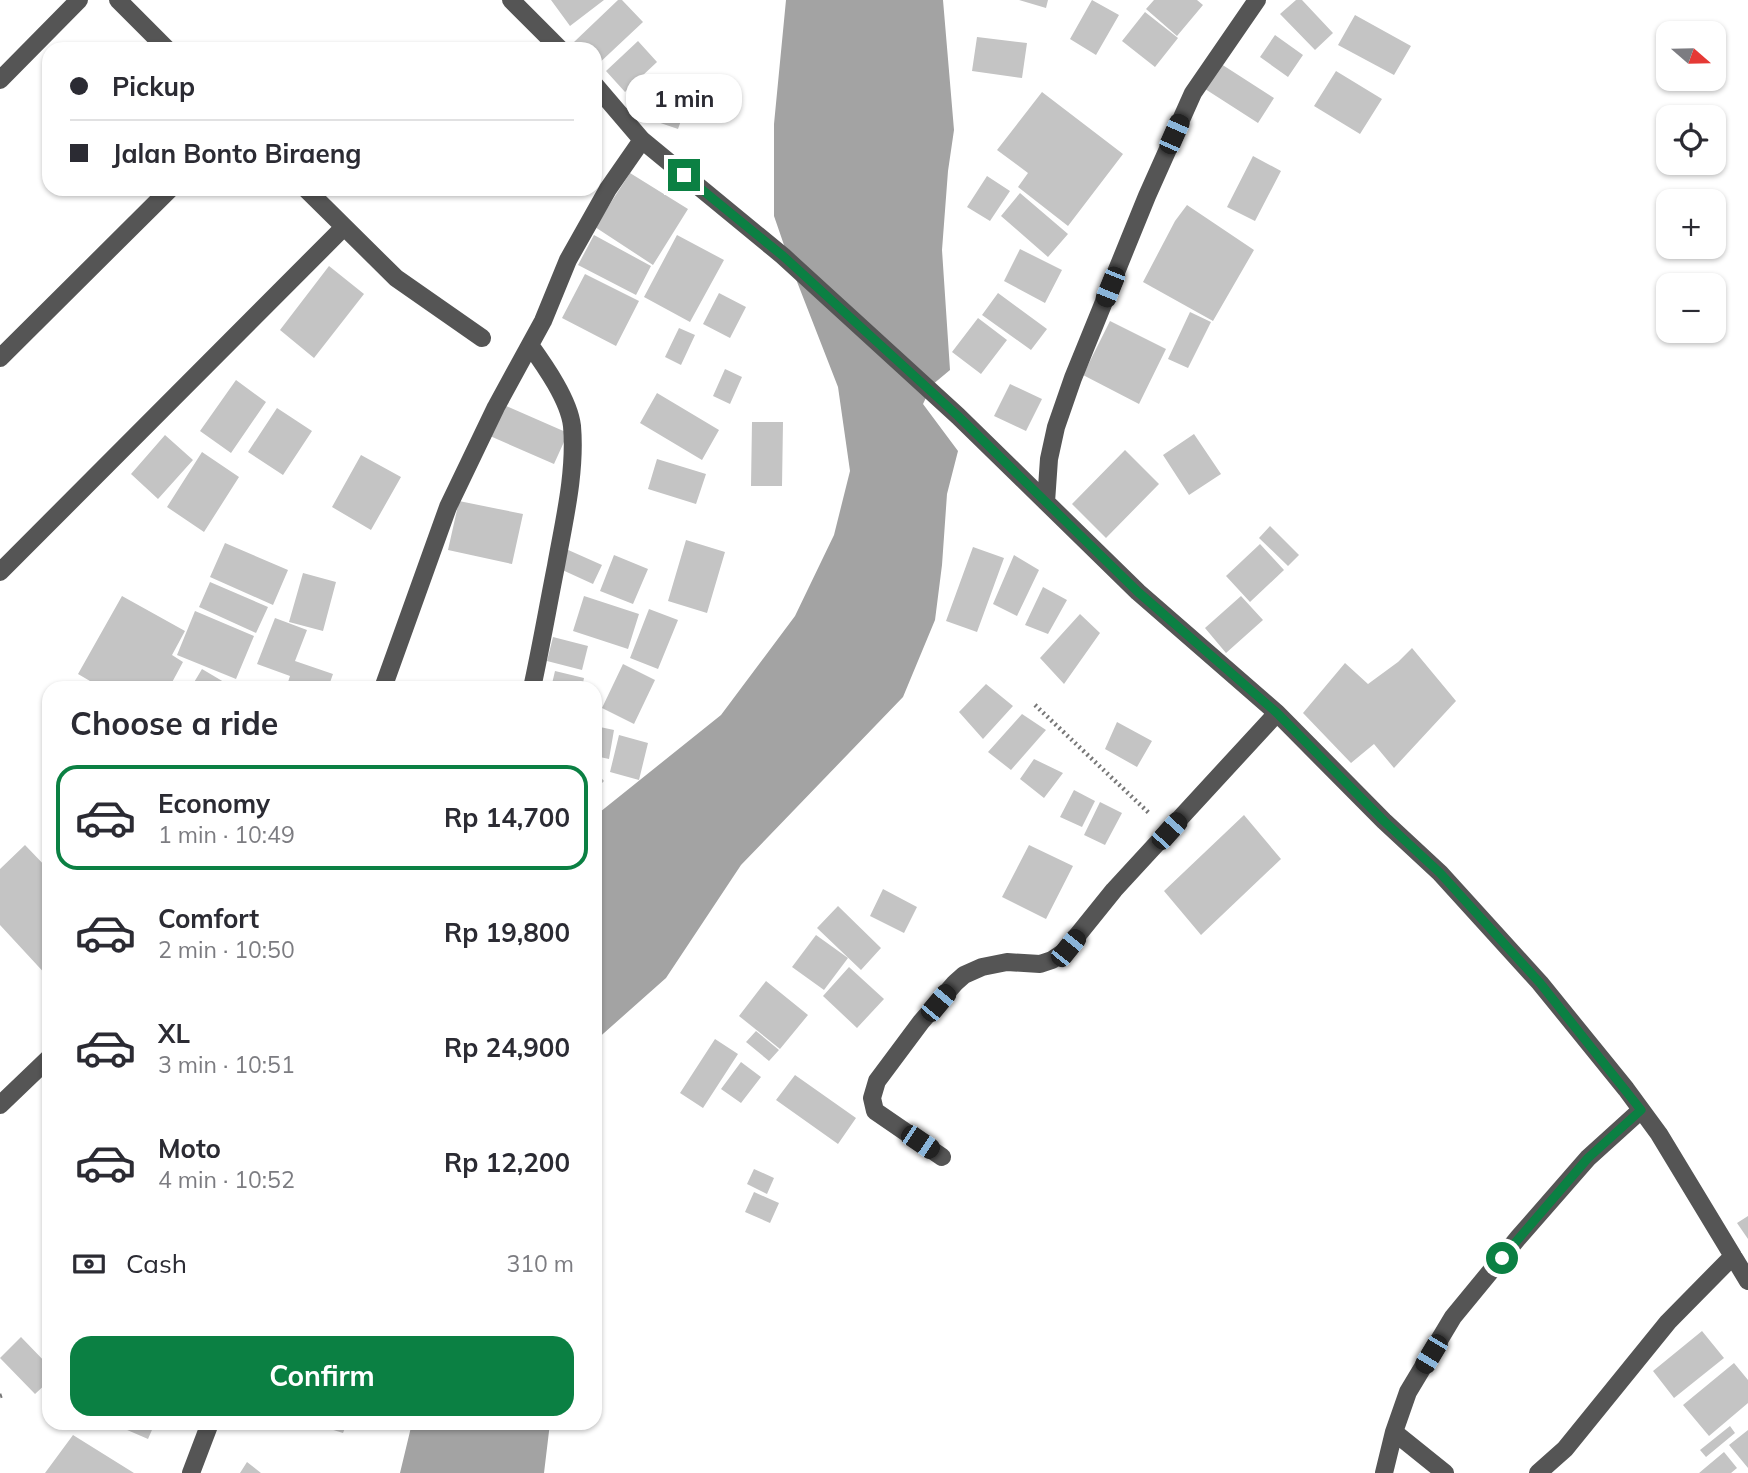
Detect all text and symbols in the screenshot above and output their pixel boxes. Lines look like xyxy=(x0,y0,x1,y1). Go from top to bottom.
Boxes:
north arrow xyxy=(1656,21,1726,91)
map controls xyxy=(1656,21,1726,343)
text: Pickup xyxy=(112,70,195,103)
callout: 1 min xyxy=(626,74,742,122)
text: 1 min xyxy=(654,84,714,113)
button: locate xyxy=(1656,105,1726,175)
car xyxy=(1156,111,1193,157)
text: Jalan Bonto Biraeng xyxy=(112,137,362,170)
route end xyxy=(668,159,700,191)
button: + xyxy=(1656,189,1726,259)
car xyxy=(1093,264,1128,310)
button: − xyxy=(1656,273,1726,343)
text: Choose a ride xyxy=(70,703,278,743)
icon: car xyxy=(74,786,137,849)
text: Economy xyxy=(158,787,270,820)
text: Rp 14,700 xyxy=(444,801,570,834)
car xyxy=(1148,808,1191,854)
text: 1 min · 10:49 xyxy=(158,820,295,849)
icon: car xyxy=(74,901,137,964)
text: Comfort xyxy=(158,902,259,935)
text: Rp 19,800 xyxy=(444,916,570,949)
car xyxy=(1047,925,1090,971)
text: 2 min · 10:50 xyxy=(158,935,295,964)
car xyxy=(917,980,960,1026)
icon: car xyxy=(74,1016,137,1079)
text: XL xyxy=(158,1017,190,1050)
text: Rp 24,900 xyxy=(444,1031,570,1064)
text: 3 min · 10:51 xyxy=(158,1050,295,1079)
car xyxy=(897,1122,944,1162)
icon: car xyxy=(74,1131,137,1194)
text: Moto xyxy=(158,1132,221,1165)
text: Rp 12,200 xyxy=(444,1146,570,1179)
text: 4 min · 10:52 xyxy=(158,1165,295,1194)
route start xyxy=(1486,1242,1518,1274)
icon: cash xyxy=(70,1245,108,1283)
text: Cash xyxy=(126,1247,187,1280)
text: 310 m xyxy=(506,1249,574,1278)
car xyxy=(1412,1331,1451,1377)
button: Confirm xyxy=(70,1336,574,1416)

